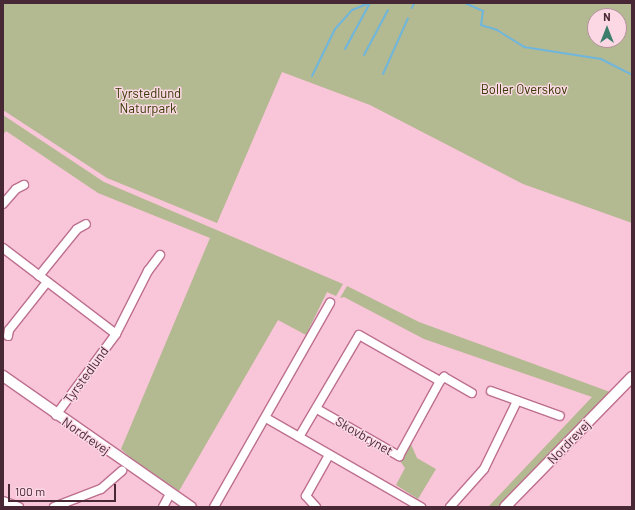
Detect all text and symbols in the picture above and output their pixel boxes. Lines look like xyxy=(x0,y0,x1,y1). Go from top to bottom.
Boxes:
north arrow xyxy=(587,8,627,48)
text: N xyxy=(603,10,611,23)
park label: Boller Overskov xyxy=(481,81,567,97)
park label: Tyrstedlund Naturpark xyxy=(115,86,181,117)
street label: Tyrstedlund xyxy=(60,344,112,406)
street label: Skovbrynet xyxy=(333,413,395,459)
street label: Nordrevej xyxy=(59,414,113,458)
street label: Nordrevej xyxy=(544,417,594,467)
scale bar xyxy=(10,476,118,502)
text: 100 m xyxy=(15,484,45,498)

